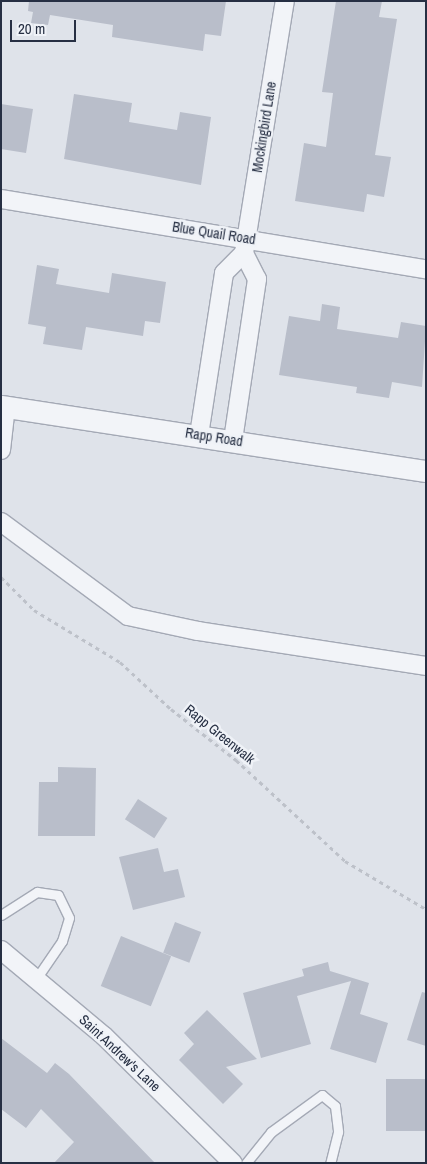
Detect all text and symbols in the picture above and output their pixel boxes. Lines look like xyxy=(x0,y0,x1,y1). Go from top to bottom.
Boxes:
scale bar xyxy=(12,10,79,42)
text: 20 m xyxy=(18,18,45,39)
street label: Mockingbird Lane xyxy=(249,80,279,174)
street label: Blue Quail Road xyxy=(171,218,257,248)
street label: Rapp Road xyxy=(184,424,244,450)
street label: Rapp Greenwalk xyxy=(181,701,259,767)
street label: Saint Andrew's Lane xyxy=(76,1011,164,1095)

